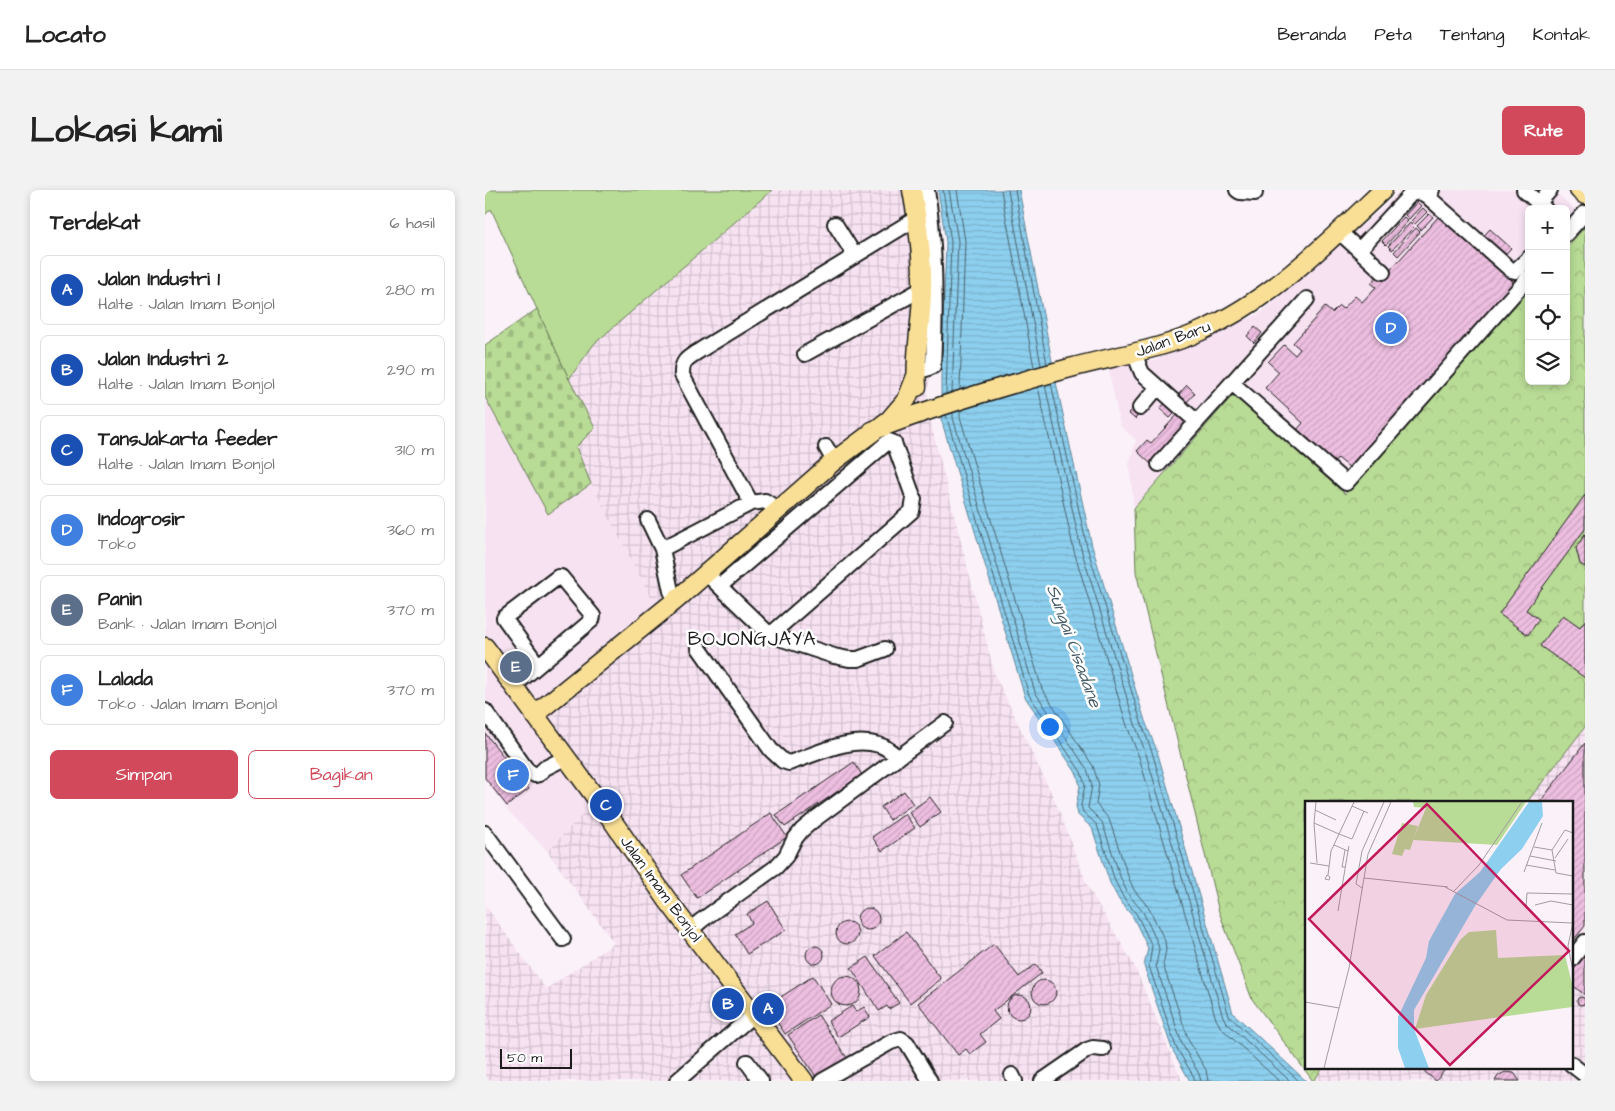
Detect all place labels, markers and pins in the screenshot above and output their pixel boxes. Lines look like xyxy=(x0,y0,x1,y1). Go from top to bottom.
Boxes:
pin: D xyxy=(1375,309,1407,347)
pin: E xyxy=(500,648,532,686)
pin: F xyxy=(497,756,529,794)
pin: C xyxy=(590,786,622,824)
pin: B xyxy=(712,985,744,1023)
pin: A xyxy=(752,990,784,1028)

